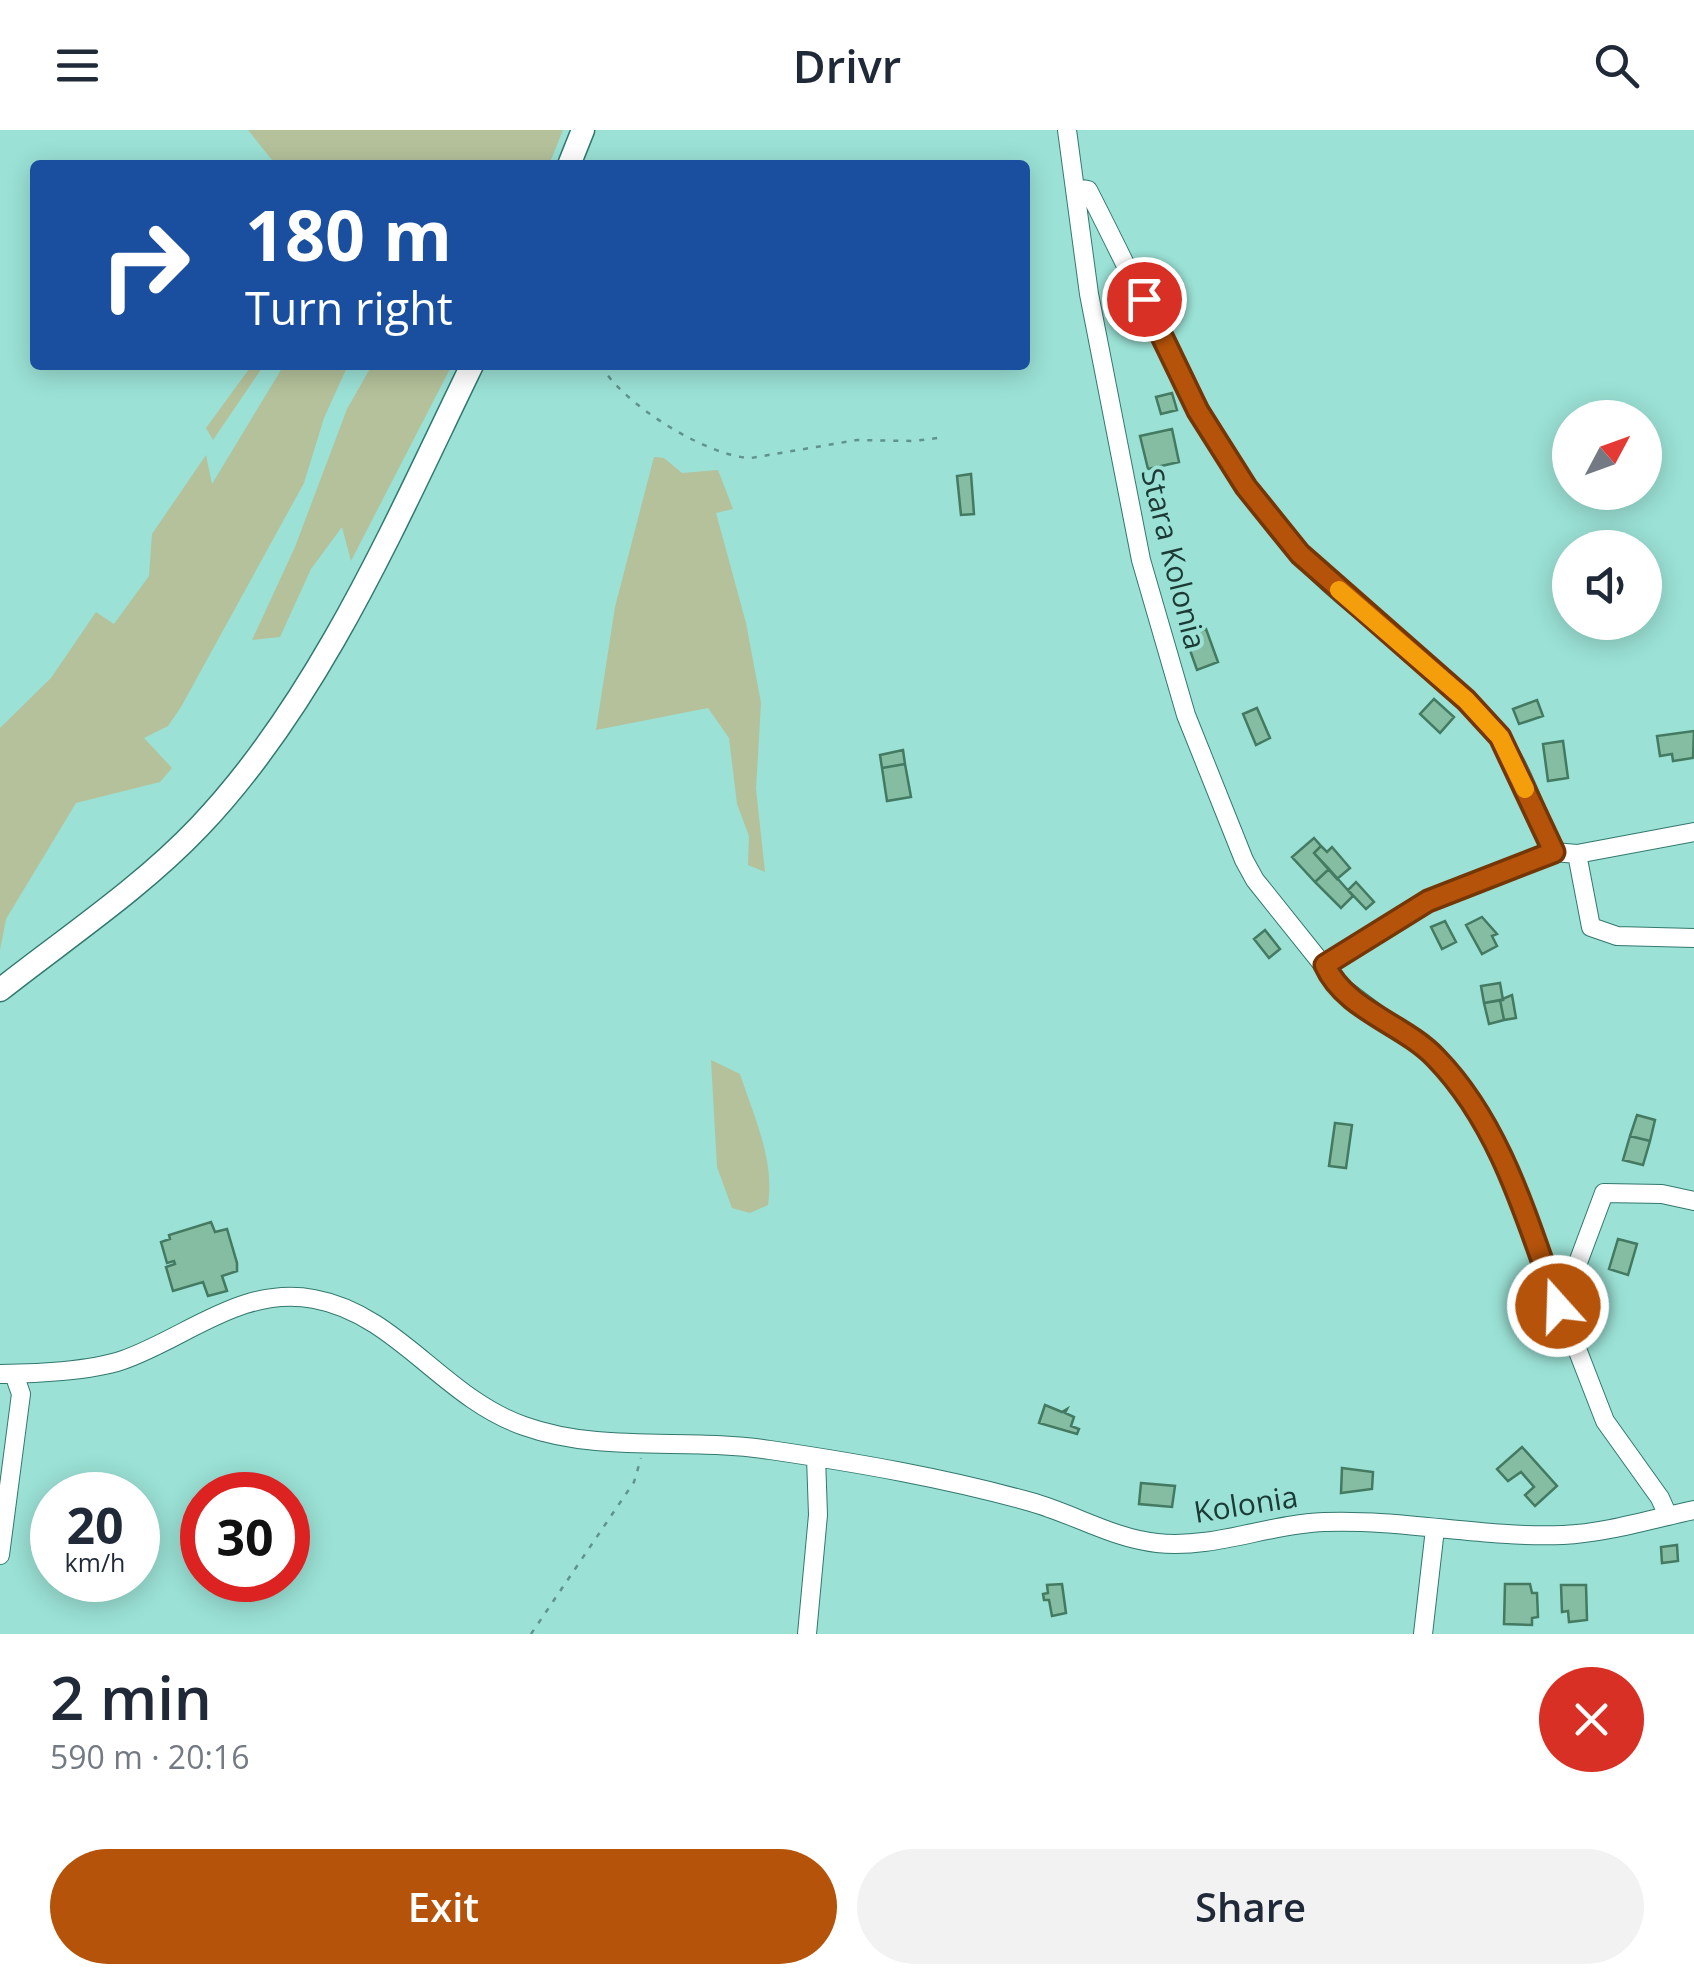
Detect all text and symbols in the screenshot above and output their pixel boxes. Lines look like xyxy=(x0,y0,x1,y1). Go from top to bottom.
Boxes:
text: Drivr xyxy=(793,35,901,96)
icon: menu xyxy=(50,38,105,93)
icon: search xyxy=(1589,38,1644,93)
text: 180 m xyxy=(245,186,452,282)
icon: right xyxy=(80,200,210,330)
pin xyxy=(1102,257,1187,342)
icon: arrive xyxy=(1117,272,1172,327)
text: Turn right xyxy=(245,277,453,338)
north arrow xyxy=(1552,400,1662,510)
map controls xyxy=(1552,400,1662,640)
street label: Stara Kolonia xyxy=(1132,464,1217,653)
button: sound xyxy=(1552,530,1662,640)
position arrow xyxy=(1506,1254,1610,1358)
speed limit sign: 30 xyxy=(180,1472,310,1602)
street label: Kolonia xyxy=(1191,1475,1301,1532)
text: 20 xyxy=(66,1491,124,1559)
text: km/h xyxy=(65,1545,125,1579)
text: 2 min xyxy=(50,1656,212,1738)
button: close xyxy=(1539,1667,1644,1772)
text: 590 m · 20:16 xyxy=(50,1735,249,1778)
button: Exit xyxy=(50,1849,837,1964)
button: Share xyxy=(857,1849,1644,1964)

